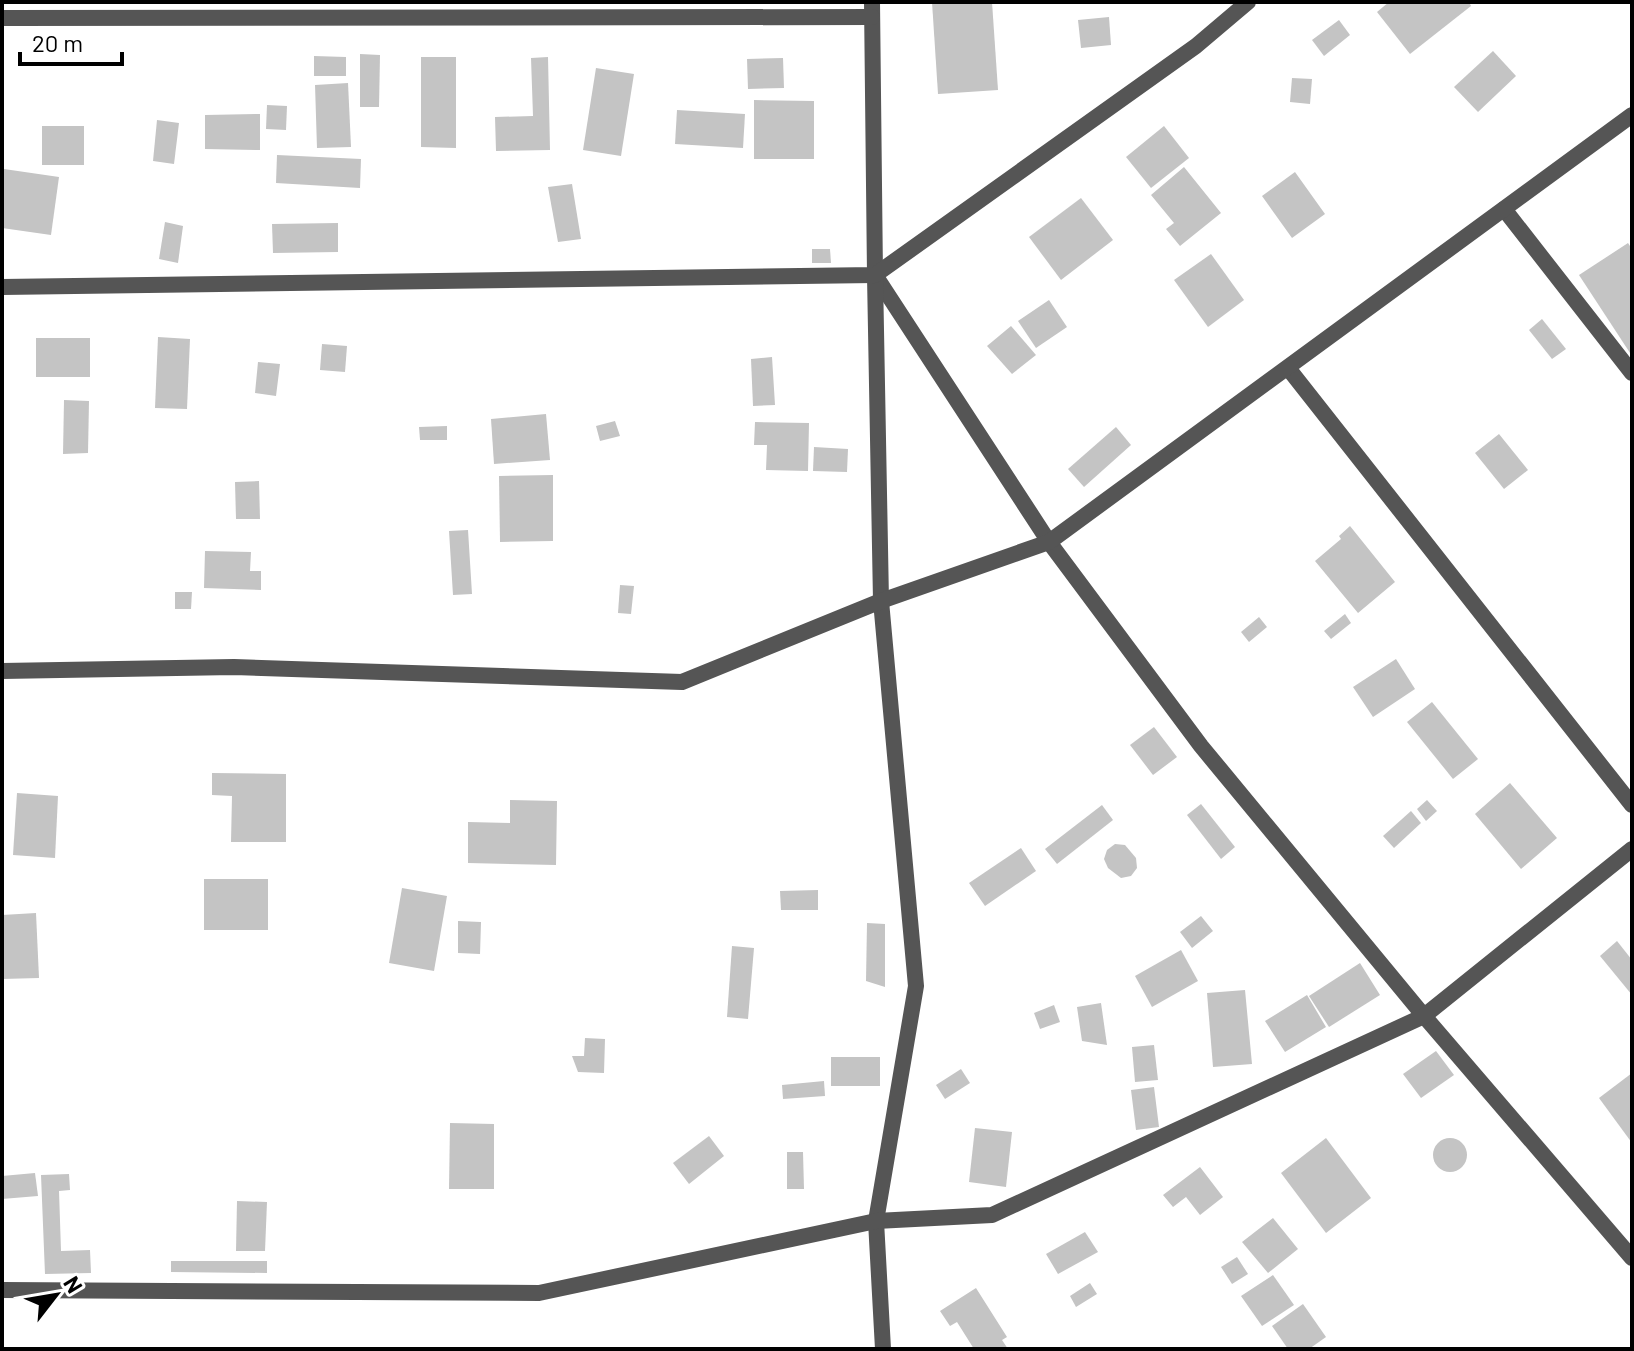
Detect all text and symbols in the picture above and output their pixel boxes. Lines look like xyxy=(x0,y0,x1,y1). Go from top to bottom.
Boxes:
scale bar xyxy=(20,16,122,66)
text: 20 m xyxy=(32,28,83,57)
north arrow xyxy=(16,1255,96,1335)
text: N xyxy=(59,1271,89,1297)

